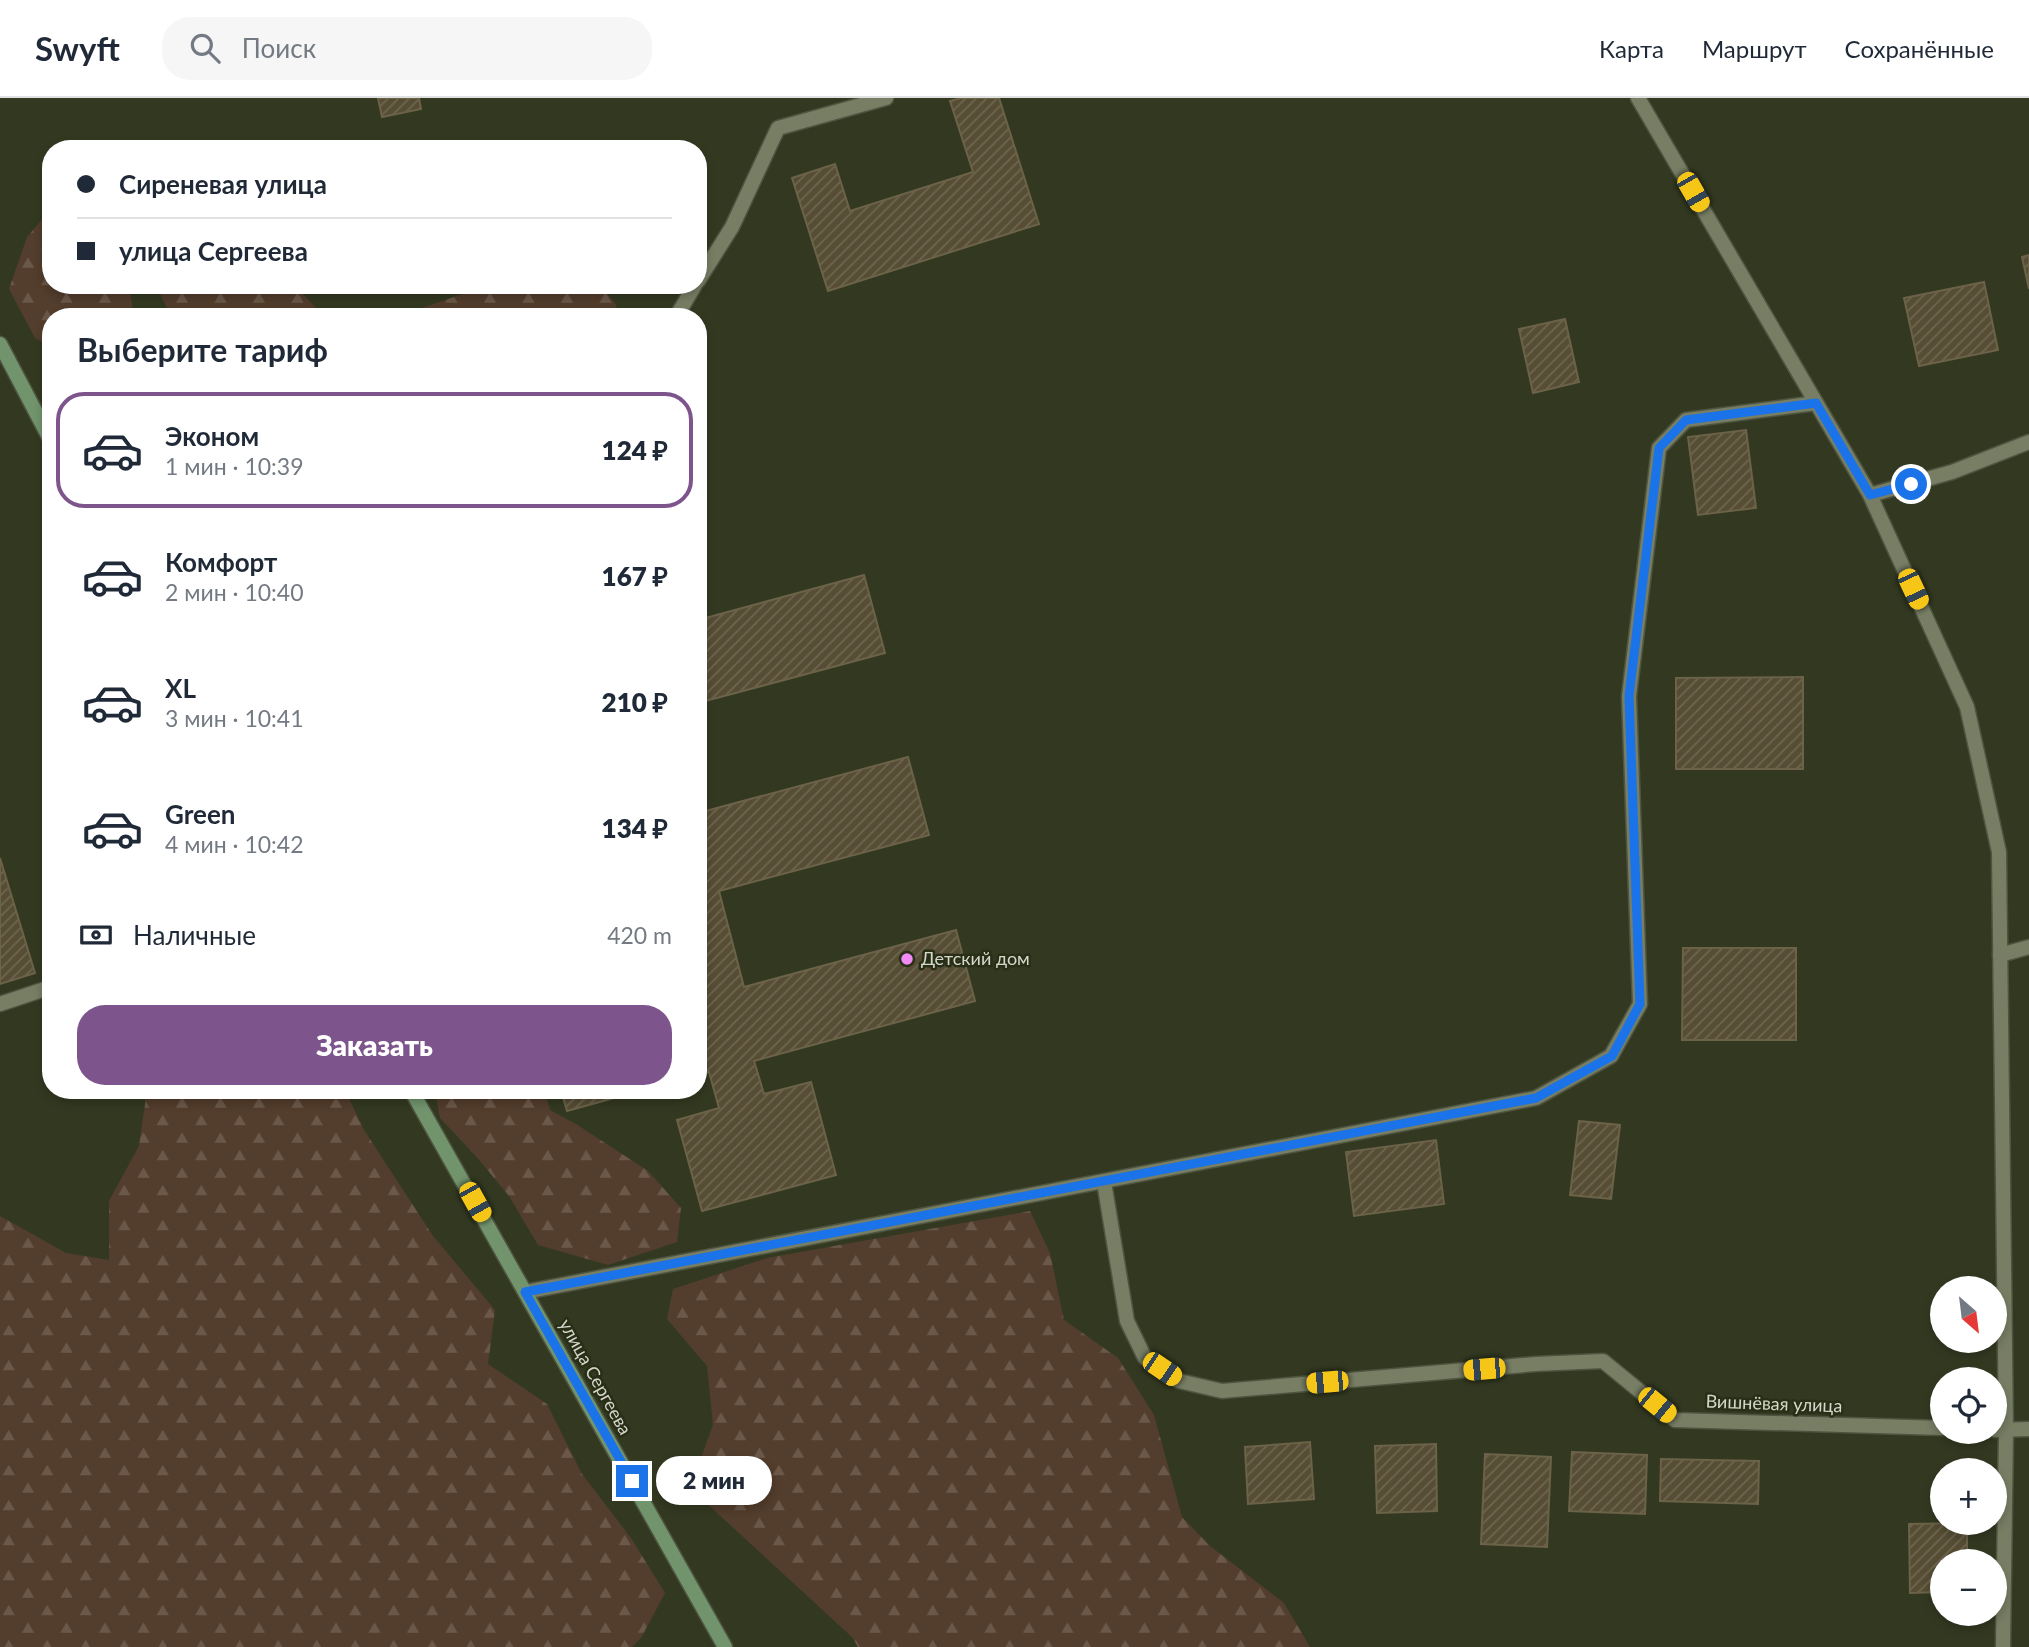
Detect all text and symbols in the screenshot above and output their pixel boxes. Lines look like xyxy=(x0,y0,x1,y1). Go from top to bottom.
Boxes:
search box xyxy=(162,17,652,80)
text: Swyft xyxy=(35,28,120,68)
icon: search xyxy=(186,29,224,67)
text: Поиск xyxy=(242,32,316,64)
text: Карта xyxy=(1599,34,1664,63)
text: Маршрут xyxy=(1702,34,1807,63)
text: Сохранённые xyxy=(1845,34,1994,63)
text: Сиреневая улица xyxy=(119,168,327,200)
car xyxy=(1674,169,1713,215)
text: улица Сергеева xyxy=(119,235,308,267)
text: Выберите тариф xyxy=(77,330,328,369)
icon: car xyxy=(81,419,144,482)
text: Эконом xyxy=(165,420,259,452)
text: 124 ₽ xyxy=(602,434,668,466)
text: 1 мин · 10:39 xyxy=(165,452,304,480)
route start xyxy=(1895,468,1927,500)
icon: car xyxy=(81,545,144,608)
text: Комфорт xyxy=(165,546,277,578)
text: 167 ₽ xyxy=(602,560,668,592)
car xyxy=(1895,566,1932,612)
text: 2 мин · 10:40 xyxy=(165,578,304,606)
icon: car xyxy=(81,671,144,734)
text: XL xyxy=(165,672,196,704)
text: 210 ₽ xyxy=(602,686,668,718)
text: 3 мин · 10:41 xyxy=(165,704,304,732)
icon: car xyxy=(81,797,144,860)
text: Green xyxy=(165,798,235,830)
text: 134 ₽ xyxy=(602,812,668,844)
text: 4 мин · 10:42 xyxy=(165,830,304,858)
icon: cash xyxy=(77,916,115,954)
text: Наличные xyxy=(133,919,256,951)
text: 420 m xyxy=(607,921,672,949)
place label: Детский дом xyxy=(921,947,1030,969)
marker: Детский дом xyxy=(899,951,915,967)
button: Заказать xyxy=(77,1005,672,1085)
car xyxy=(456,1179,495,1225)
north arrow xyxy=(1930,1276,2007,1353)
map controls xyxy=(1930,1276,2007,1626)
street label: улица Сергеева xyxy=(555,1315,637,1438)
car xyxy=(1139,1349,1186,1389)
car xyxy=(1463,1357,1506,1381)
button: locate xyxy=(1930,1367,2007,1444)
car xyxy=(1306,1370,1349,1394)
car xyxy=(1635,1384,1680,1426)
street label: Вишнёвая улица xyxy=(1705,1390,1843,1416)
callout: 2 мин xyxy=(656,1456,772,1506)
button: + xyxy=(1930,1458,2007,1535)
route end xyxy=(616,1465,648,1497)
text: 2 мин xyxy=(683,1466,745,1494)
button: − xyxy=(1930,1549,2007,1626)

